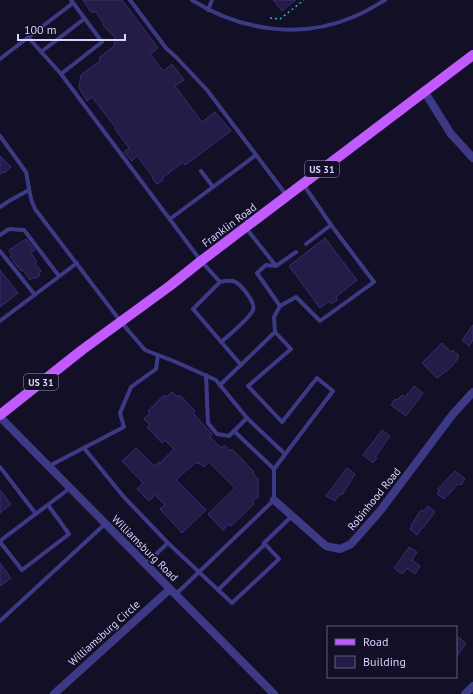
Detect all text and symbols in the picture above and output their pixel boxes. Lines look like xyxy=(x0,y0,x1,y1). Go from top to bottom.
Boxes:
scale bar xyxy=(18,16,125,42)
text: 100 m xyxy=(24,22,57,37)
road number: US 31 xyxy=(305,161,339,177)
street label: Franklin Road xyxy=(199,200,259,250)
road number: US 31 xyxy=(24,374,58,390)
street label: Robinhood Road xyxy=(344,465,404,533)
street label: Williamsburg Road xyxy=(109,512,181,584)
street label: Williamsburg Circle xyxy=(65,597,143,669)
legend xyxy=(327,626,457,678)
text: Road xyxy=(363,634,388,649)
text: Building xyxy=(363,654,406,669)

